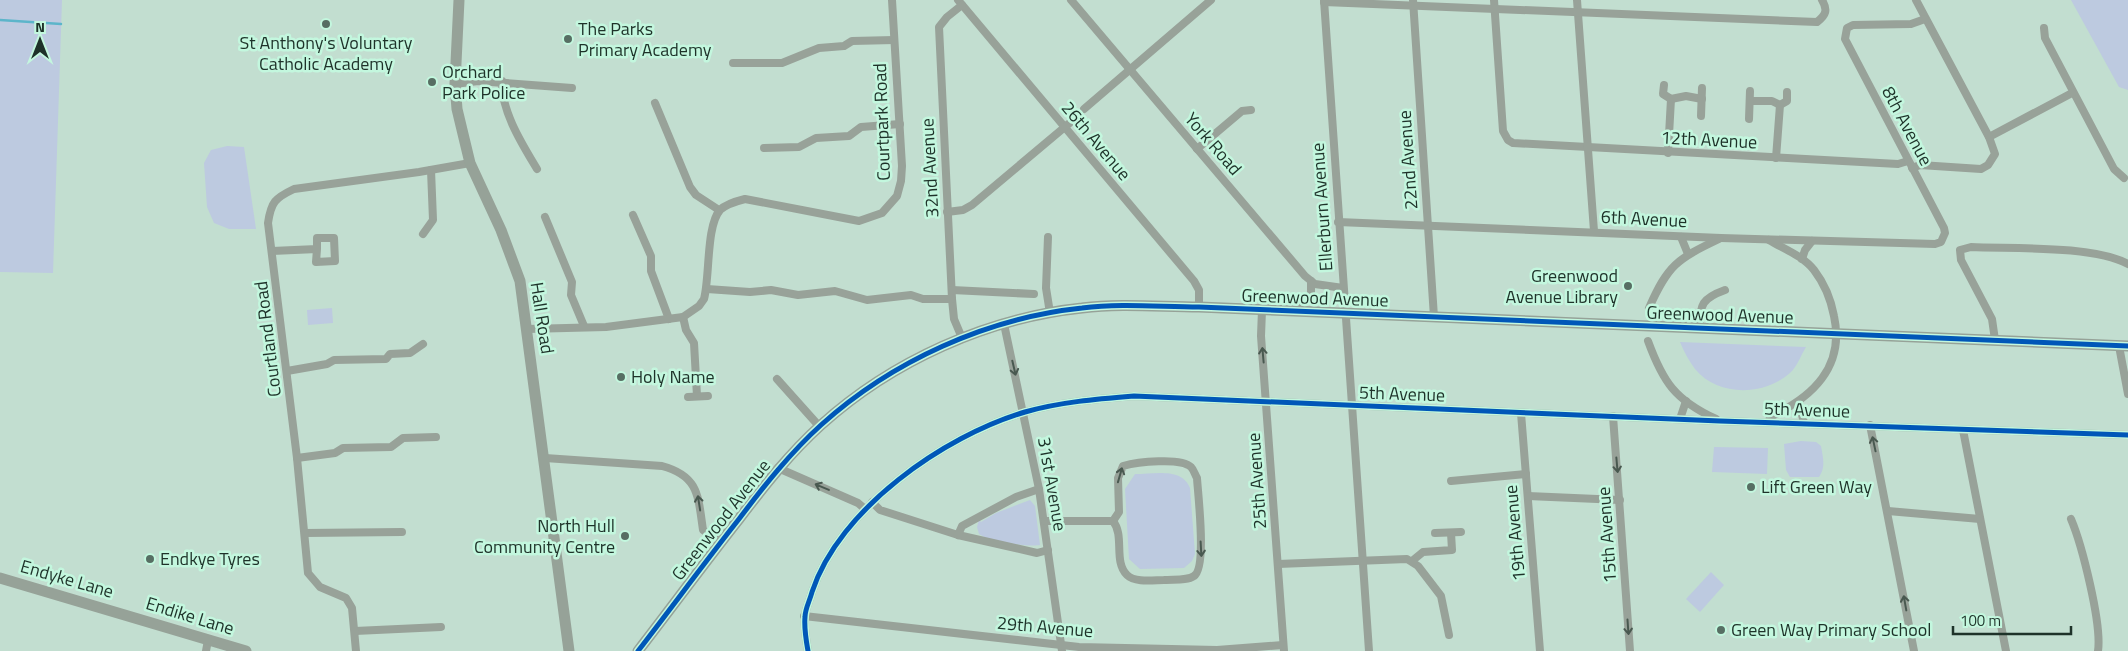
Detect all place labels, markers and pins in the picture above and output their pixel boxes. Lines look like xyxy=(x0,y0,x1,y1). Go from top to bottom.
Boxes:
place label: The Parks Primary Academy xyxy=(578,15,712,63)
marker: St Anthony's Voluntary Catholic Academy xyxy=(320,18,332,30)
place label: St Anthony's Voluntary Catholic Academy xyxy=(240,29,413,77)
marker: The Parks Primary Academy xyxy=(562,33,574,45)
place label: Orchard Park Police xyxy=(442,58,525,106)
marker: Orchard Park Police xyxy=(426,76,438,88)
place label: Greenwood Avenue Library xyxy=(1506,262,1618,310)
marker: Greenwood Avenue Library xyxy=(1622,280,1634,292)
place label: Holy Name xyxy=(631,363,715,390)
marker: Holy Name xyxy=(615,371,627,383)
place label: Lift Green Way xyxy=(1761,473,1872,500)
marker: Lift Green Way xyxy=(1745,481,1757,493)
place label: North Hull Community Centre xyxy=(474,512,615,560)
marker: North Hull Community Centre xyxy=(619,530,631,542)
place label: Endkye Tyres xyxy=(160,545,260,572)
marker: Endkye Tyres xyxy=(144,553,156,565)
place label: Green Way Primary School xyxy=(1731,616,1931,643)
marker: Green Way Primary School xyxy=(1715,624,1727,636)

